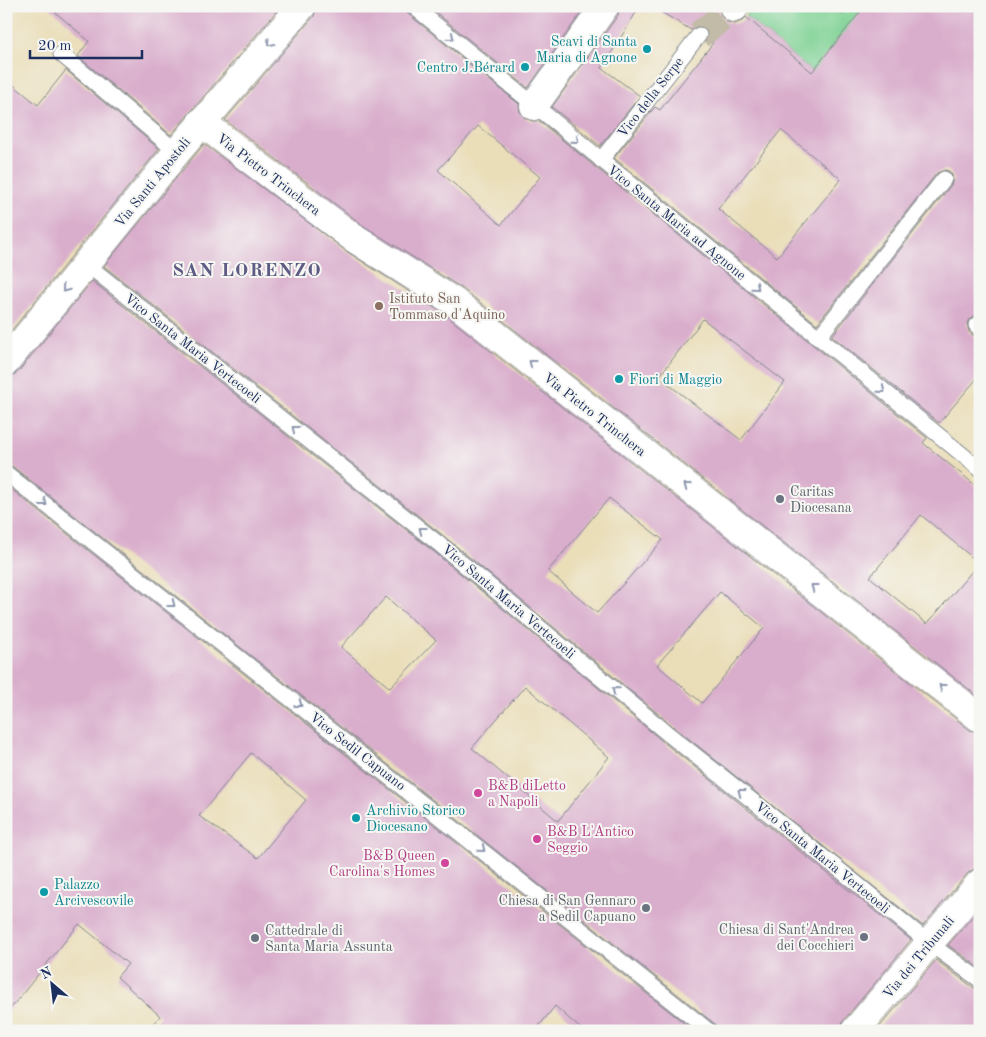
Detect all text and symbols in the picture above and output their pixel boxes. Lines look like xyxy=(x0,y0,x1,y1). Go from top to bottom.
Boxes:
scale bar xyxy=(30,28,142,60)
one-way arrow xyxy=(445,32,454,41)
place label: Scavi di Santa Maria di Agnone xyxy=(536,35,637,65)
one-way arrow xyxy=(267,37,276,46)
text: 20 m xyxy=(38,39,72,54)
marker: Scavi di Santa Maria di Agnone xyxy=(641,43,653,55)
street label: Vico della Serpe xyxy=(615,55,686,140)
place label: Centro J.Bérard xyxy=(417,61,515,75)
marker: Centro J.Bérard xyxy=(519,61,531,73)
street label: Via Pietro Trinchera xyxy=(214,131,323,218)
one-way arrow xyxy=(571,134,580,143)
street label: Via Santi Apostoli xyxy=(112,135,193,230)
street label: Vico Santa Maria ad Agnone xyxy=(604,163,748,283)
district label: SAN LORENZO xyxy=(172,262,322,281)
one-way arrow xyxy=(751,281,760,290)
one-way arrow xyxy=(61,283,70,292)
street label: Vico Santa Maria Vertecoeli xyxy=(122,291,263,406)
place label: Istituto San Tommaso d'Aquino xyxy=(389,292,505,322)
marker: Istituto San Tommaso d'Aquino xyxy=(373,300,385,312)
one-way arrow xyxy=(528,360,537,369)
street label: Via Pietro Trinchera xyxy=(540,370,648,459)
marker: Fiori di Maggio xyxy=(613,373,625,385)
place label: Fiori di Maggio xyxy=(629,373,722,387)
one-way arrow xyxy=(876,384,885,393)
one-way arrow xyxy=(292,427,301,435)
one-way arrow xyxy=(683,482,692,491)
place label: Caritas Diocesana xyxy=(790,485,852,515)
marker: Caritas Diocesana xyxy=(774,493,786,505)
one-way arrow xyxy=(39,497,48,506)
one-way arrow xyxy=(419,528,428,536)
street label: Vico Santa Maria Vertecoeli xyxy=(439,542,578,662)
one-way arrow xyxy=(811,584,820,592)
one-way arrow xyxy=(166,598,175,606)
one-way arrow xyxy=(938,684,947,693)
one-way arrow xyxy=(612,687,621,695)
one-way arrow xyxy=(293,699,302,707)
street label: Vico Sedil Capuano xyxy=(307,710,408,793)
place label: B&B diLetto a Napoli xyxy=(488,779,566,809)
marker: B&B diLetto a Napoli xyxy=(472,787,484,799)
one-way arrow xyxy=(738,789,747,797)
street label: Vico Santa Maria Vertecoeli xyxy=(752,799,893,916)
place label: Archivio Storico Diocesano xyxy=(366,804,465,834)
marker: Archivio Storico Diocesano xyxy=(350,812,362,824)
place label: B&B L'Antico Seggio xyxy=(547,825,634,855)
marker: B&B L'Antico Seggio xyxy=(531,833,543,845)
one-way arrow xyxy=(476,843,485,852)
place label: B&B Queen Carolina's Homes xyxy=(329,849,435,879)
marker: B&B Queen Carolina's Homes xyxy=(439,857,451,869)
place label: Palazzo Arcivescovile xyxy=(54,878,133,908)
marker: Palazzo Arcivescovile xyxy=(38,886,50,898)
place label: Chiesa di San Gennaro a Sedil Capuano xyxy=(499,894,636,924)
marker: Chiesa di San Gennaro a Sedil Capuano xyxy=(640,902,652,914)
street label: Via dei Tribunali xyxy=(880,914,957,1001)
place label: Chiesa di Sant'Andrea dei Cocchieri xyxy=(719,923,854,953)
place label: Cattedrale di Santa Maria Assunta xyxy=(265,924,393,954)
marker: Chiesa di Sant'Andrea dei Cocchieri xyxy=(858,931,870,943)
marker: Cattedrale di Santa Maria Assunta xyxy=(249,932,261,944)
north arrow xyxy=(28,960,78,1010)
text: N xyxy=(38,965,55,982)

